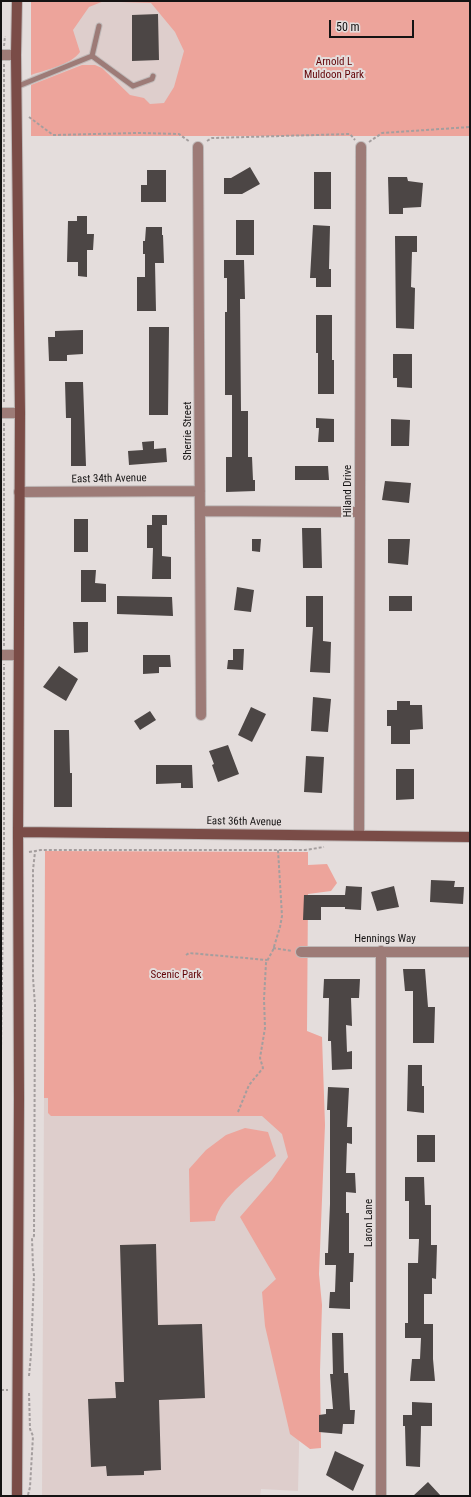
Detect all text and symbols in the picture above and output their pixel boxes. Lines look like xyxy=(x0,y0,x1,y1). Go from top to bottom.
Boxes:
scale bar xyxy=(331,12,416,38)
text: 50 m xyxy=(336,20,360,34)
park label: Arnold L Muldoon Park xyxy=(304,55,364,81)
street label: Sherrie Street xyxy=(181,402,195,460)
street label: Hiland Drive xyxy=(341,465,355,517)
street label: East 34th Avenue xyxy=(71,472,147,486)
street label: East 36th Avenue xyxy=(206,815,282,829)
street label: Hennings Way xyxy=(354,932,416,946)
park label: Scenic Park xyxy=(150,968,202,982)
street label: Laron Lane xyxy=(362,1199,376,1247)

